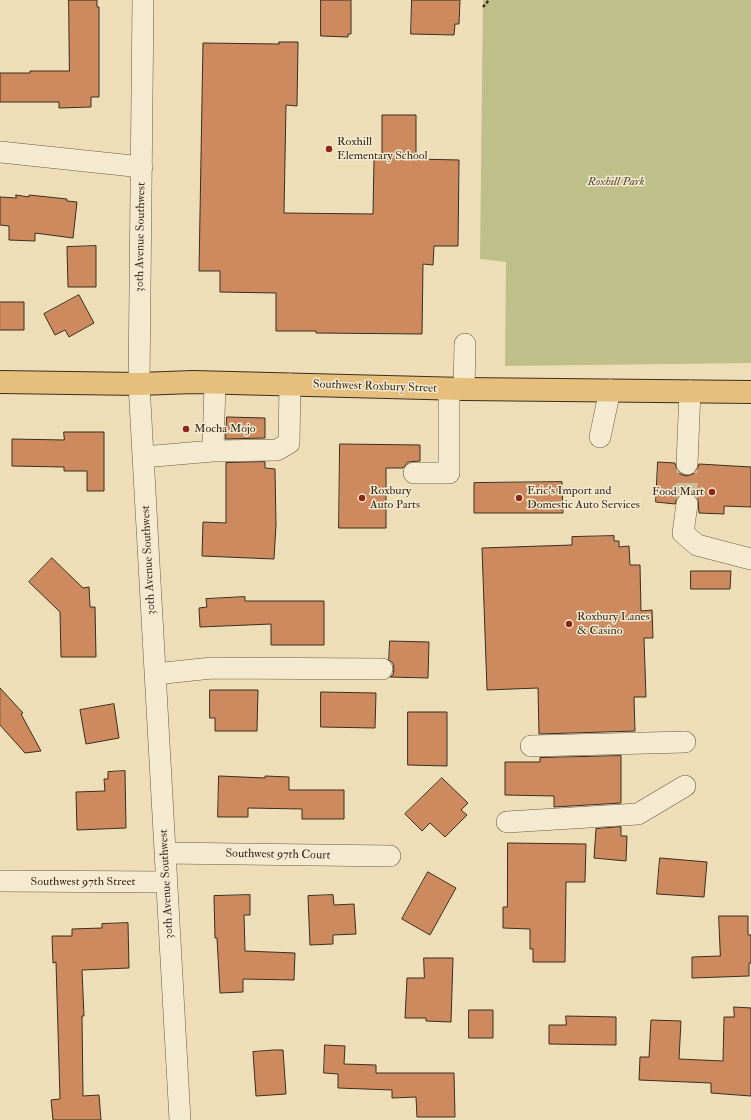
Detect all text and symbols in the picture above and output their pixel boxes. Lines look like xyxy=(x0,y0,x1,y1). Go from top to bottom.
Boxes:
place label: Roxhill Elementary School xyxy=(337,135,428,163)
marker: Roxhill Elementary School xyxy=(324,144,334,154)
park label: Roxhill Park xyxy=(588,175,644,189)
street label: 30th Avenue Southwest xyxy=(133,182,149,292)
street label: Southwest Roxbury Street xyxy=(313,378,437,396)
place label: Mocha Mojo xyxy=(194,422,255,436)
marker: Mocha Mojo xyxy=(181,424,191,434)
place label: Roxbury Auto Parts xyxy=(370,484,420,512)
place label: Eric's Import and Domestic Auto Services xyxy=(527,484,640,512)
place label: Food Mart xyxy=(652,485,704,499)
marker: Food Mart xyxy=(707,487,717,497)
marker: Roxbury Auto Parts xyxy=(357,493,367,503)
marker: Eric's Import and Domestic Auto Services xyxy=(514,493,524,503)
street label: 30th Avenue Southwest xyxy=(139,505,159,615)
place label: Roxbury Lanes & Casino xyxy=(577,610,650,638)
marker: Roxbury Lanes & Casino xyxy=(564,619,574,629)
street label: 30th Avenue Southwest xyxy=(157,829,177,939)
street label: Southwest 97th Court xyxy=(225,847,331,863)
street label: Southwest 97th Street xyxy=(31,875,135,889)

